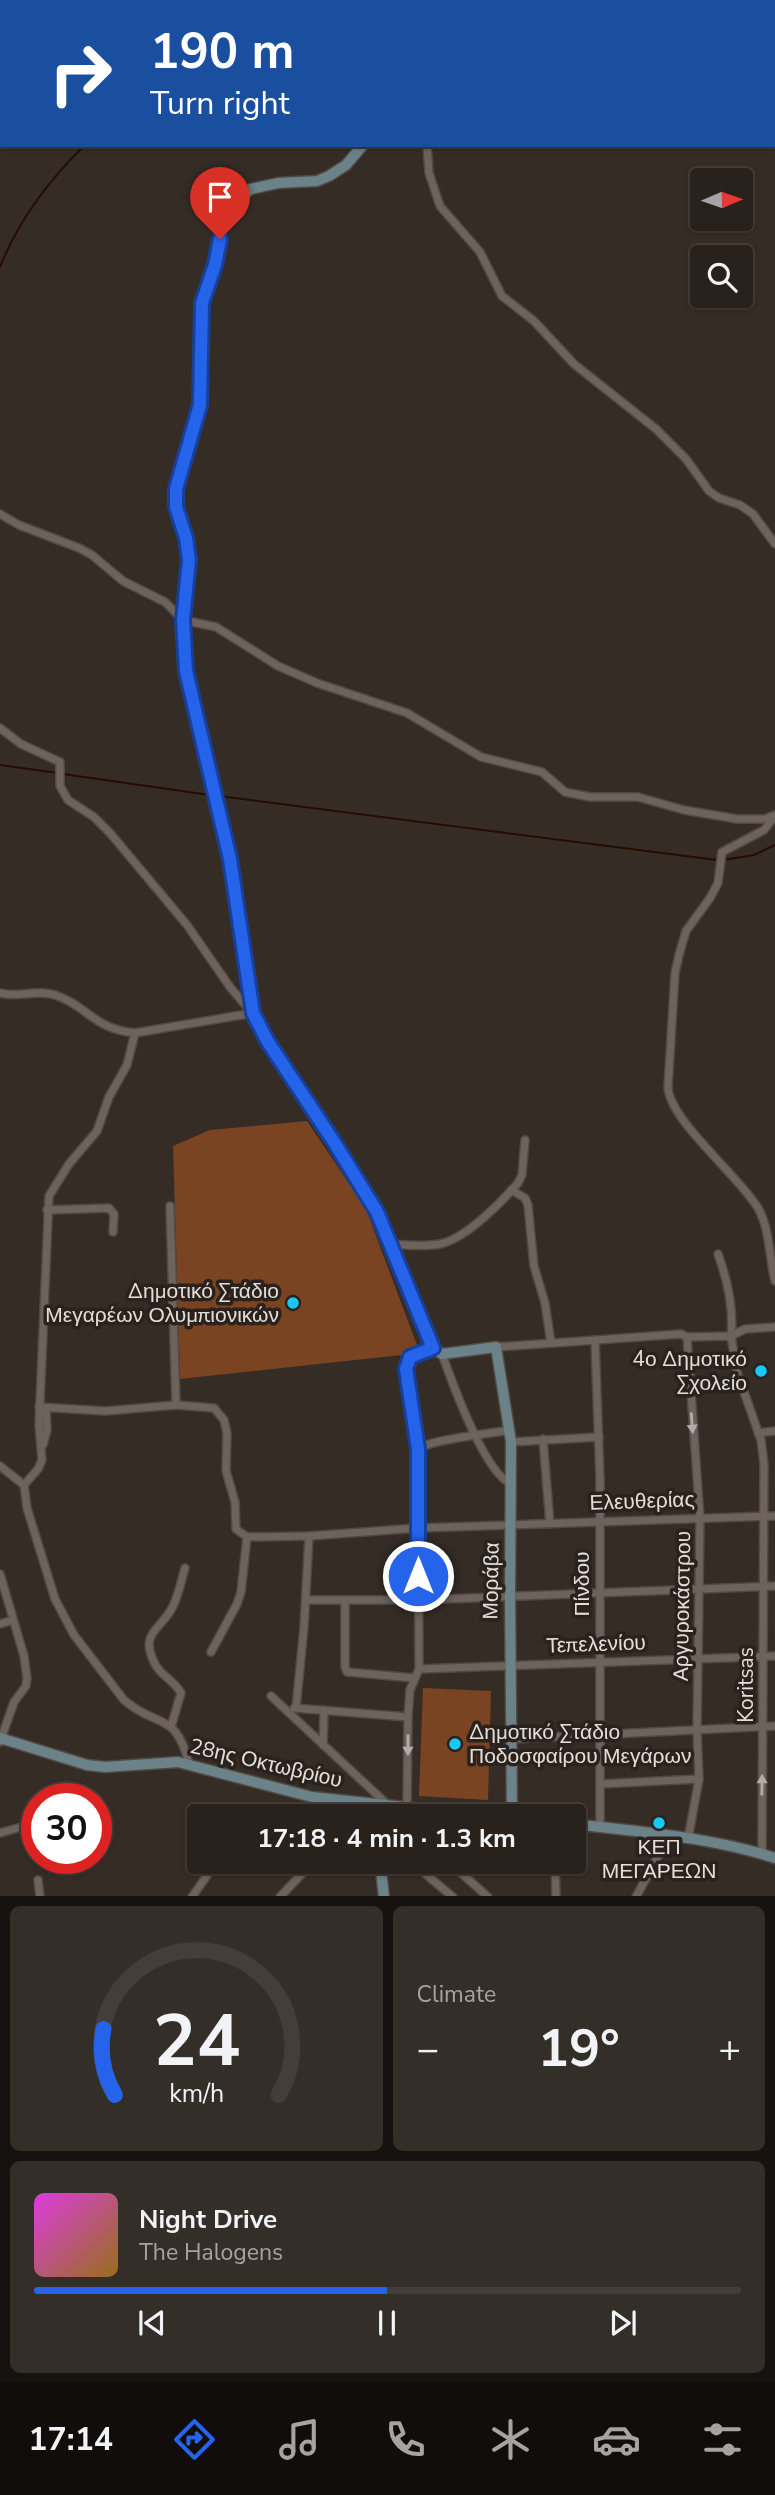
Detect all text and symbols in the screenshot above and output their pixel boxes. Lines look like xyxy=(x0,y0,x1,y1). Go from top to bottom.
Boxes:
text: 190 m xyxy=(150,18,294,85)
icon: right xyxy=(35,28,126,119)
text: Turn right xyxy=(150,82,290,125)
pin xyxy=(190,167,250,239)
north arrow xyxy=(690,168,752,231)
map controls xyxy=(690,168,753,308)
icon: arrive xyxy=(201,178,239,216)
button: search xyxy=(690,245,753,308)
place label: Δημοτικό Στάδιο Μεγαρέων Ολυμπιονικών xyxy=(45,1277,279,1329)
marker: Δημοτικό Στάδιο Μεγαρέων Ολυμπιονικών xyxy=(285,1295,301,1311)
place label: 4ο Δημοτικό Σχολείο xyxy=(632,1345,747,1397)
marker: 4ο Δημοτικό Σχολείο xyxy=(753,1363,769,1379)
one-way arrow xyxy=(687,1412,698,1434)
street label: Ελευθερίας xyxy=(589,1485,695,1517)
street label: Αργυροκάστρου xyxy=(667,1531,697,1681)
position arrow xyxy=(381,1539,455,1613)
street label: Μοράβα xyxy=(476,1542,506,1620)
street label: Πίνδου xyxy=(568,1551,596,1617)
street label: Τεπελενίου xyxy=(546,1628,646,1660)
street label: Koritsas xyxy=(732,1647,760,1723)
place label: Δημοτικό Στάδιο Ποδοσφαίρου Μεγάρων xyxy=(469,1718,691,1770)
street label: 28ης Οκτωβρίου xyxy=(187,1732,345,1794)
one-way arrow xyxy=(402,1735,414,1757)
marker: Δημοτικό Στάδιο Ποδοσφαίρου Μεγάρων xyxy=(447,1736,463,1752)
one-way arrow xyxy=(756,1774,768,1796)
speed limit sign: 30 xyxy=(21,1783,112,1874)
marker: ΚΕΠ ΜΕΓΑΡΕΩΝ xyxy=(651,1815,667,1831)
text: 17:18 · 4 min · 1.3 km xyxy=(257,1821,516,1856)
place label: ΚΕΠ ΜΕΓΑΡΕΩΝ xyxy=(602,1833,716,1885)
text: Climate xyxy=(417,1979,496,2010)
text: 24 xyxy=(153,1991,240,2091)
text: 19° xyxy=(538,2013,620,2084)
text: − xyxy=(417,2024,439,2075)
text: + xyxy=(718,2024,741,2075)
text: km/h xyxy=(169,2076,224,2110)
text: Night Drive xyxy=(139,2202,277,2237)
text: The Halogens xyxy=(139,2237,283,2268)
icon: previous xyxy=(133,2304,171,2342)
icon: pause xyxy=(368,2304,406,2342)
icon: next xyxy=(604,2304,642,2342)
icon: directions xyxy=(170,2415,219,2464)
icon: music xyxy=(275,2415,324,2464)
icon: phone xyxy=(381,2415,430,2464)
icon: climate xyxy=(486,2415,535,2464)
icon: car xyxy=(592,2415,641,2464)
icon: filters xyxy=(698,2415,747,2464)
text: 17:14 xyxy=(28,2418,113,2461)

